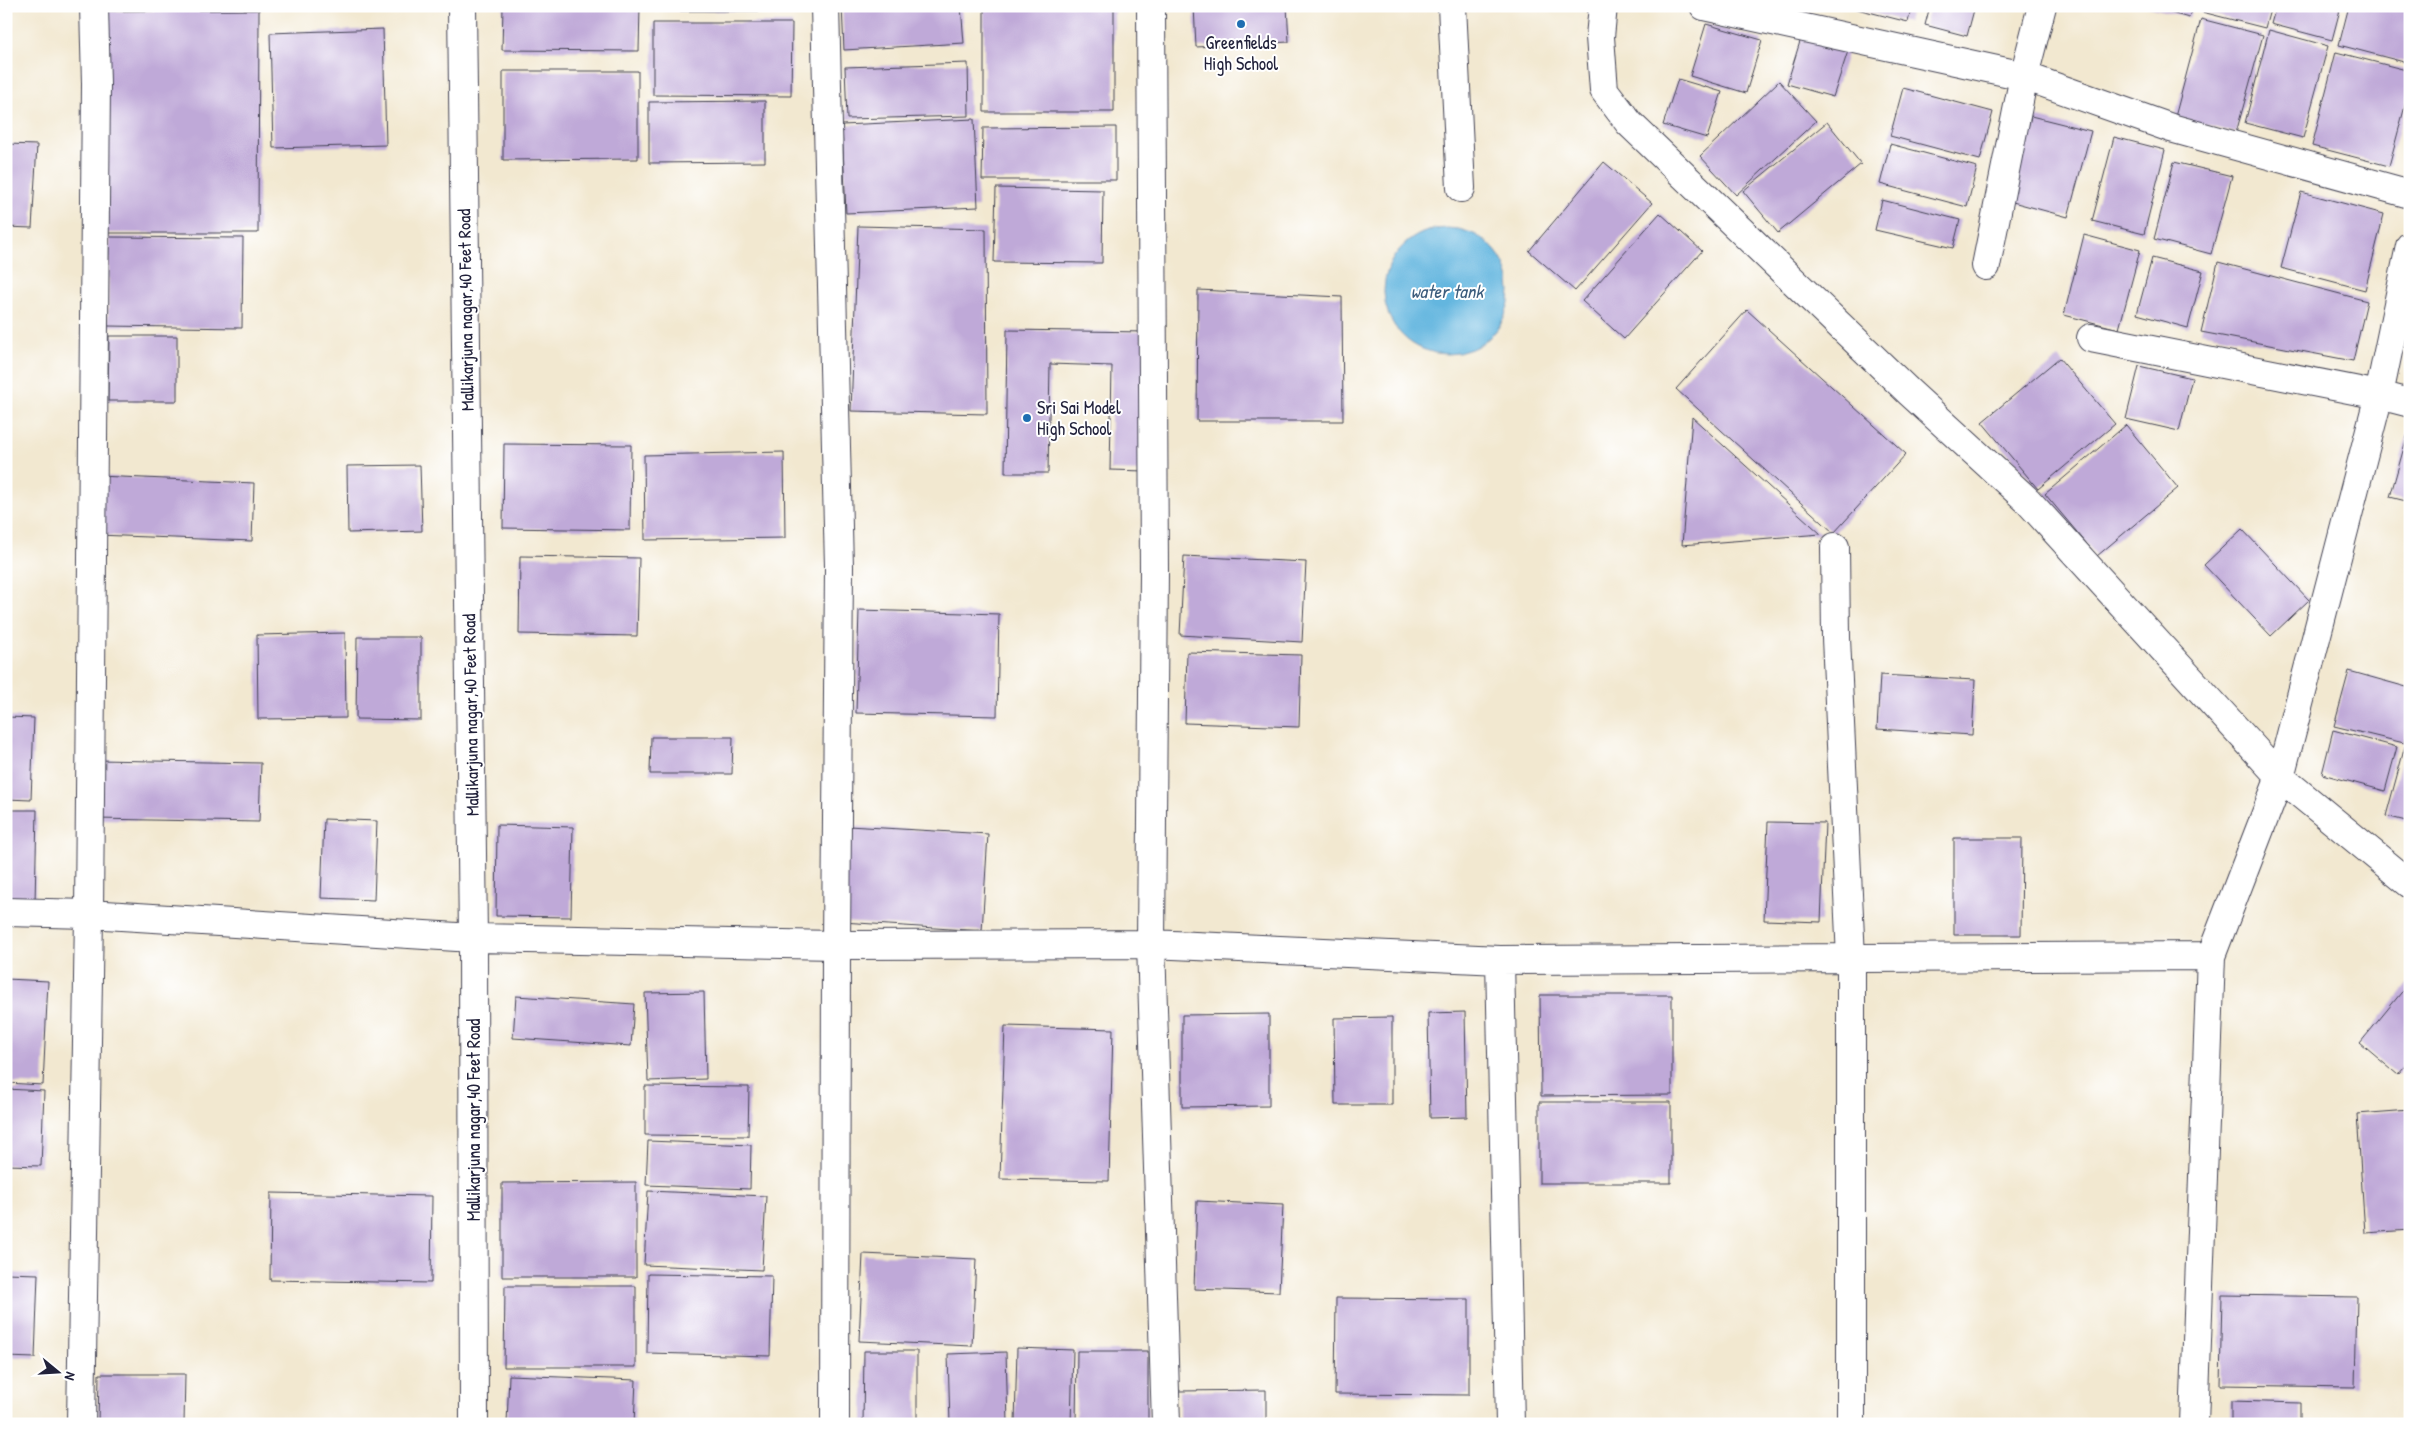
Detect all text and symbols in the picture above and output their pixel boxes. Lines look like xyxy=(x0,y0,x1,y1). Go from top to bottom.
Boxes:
marker: Greenfields High School xyxy=(1235,18,1247,30)
place label: Greenfields High School xyxy=(1204,30,1278,76)
street label: Mallikarjuna nagar,40 Feet Road xyxy=(451,209,480,411)
water label: water tank xyxy=(1411,278,1485,304)
place label: Sri Sai Model High School xyxy=(1037,395,1121,441)
marker: Sri Sai Model High School xyxy=(1021,412,1033,424)
street label: Mallikarjuna nagar,40 Feet Road xyxy=(456,614,485,816)
street label: Mallikarjuna nagar,40 Feet Road xyxy=(461,1019,486,1221)
north arrow xyxy=(32,1348,82,1398)
text: N xyxy=(60,1370,81,1383)

